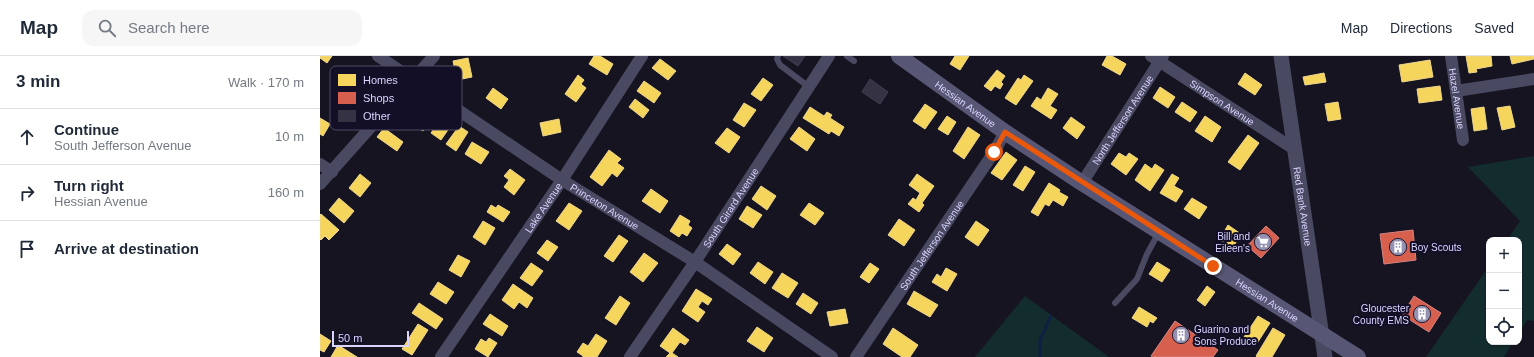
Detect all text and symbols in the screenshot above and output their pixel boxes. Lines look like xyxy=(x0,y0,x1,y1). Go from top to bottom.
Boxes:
search box xyxy=(82,10,362,46)
text: Map xyxy=(20,17,58,38)
icon: search xyxy=(96,17,118,39)
text: Search here xyxy=(128,19,210,36)
text: Map xyxy=(1341,20,1368,36)
text: Directions xyxy=(1390,20,1452,36)
text: Saved xyxy=(1474,20,1514,36)
legend xyxy=(330,66,462,130)
street label: Hazel Avenue xyxy=(1447,67,1467,130)
text: 3 min xyxy=(16,72,60,91)
street label: North Jefferson Avenue xyxy=(1090,72,1155,167)
text: Homes xyxy=(363,74,398,86)
text: Walk · 170 m xyxy=(228,75,304,90)
street label: Simpson Avenue xyxy=(1188,77,1257,128)
street label: Hessian Avenue xyxy=(933,78,999,130)
text: Shops xyxy=(363,92,395,104)
text: Other xyxy=(363,110,391,122)
text: Continue xyxy=(54,121,119,138)
icon: ahead xyxy=(16,126,38,148)
text: 10 m xyxy=(275,129,304,144)
text: South Jefferson Avenue xyxy=(54,138,192,153)
route start xyxy=(985,143,1003,161)
street label: South Girard Avenue xyxy=(700,165,761,249)
street label: Red Bank Avenue xyxy=(1292,166,1314,247)
text: Turn right xyxy=(54,177,124,194)
street label: Lake Avenue xyxy=(522,180,564,234)
street label: Princeton Avenue xyxy=(568,181,641,232)
icon: right xyxy=(16,182,38,204)
text: 160 m xyxy=(268,185,304,200)
text: Hessian Avenue xyxy=(54,194,148,209)
street label: South Jefferson Avenue xyxy=(897,198,966,292)
place label: Bill and Eileen's xyxy=(1215,231,1250,254)
supermarket icon: Bill and Eileen's xyxy=(1253,232,1273,252)
building icon: Boy Scouts xyxy=(1388,237,1408,257)
map controls xyxy=(1486,237,1522,345)
button: + xyxy=(1486,237,1522,273)
icon: arrive xyxy=(16,238,38,260)
text: Arrive at destination xyxy=(54,240,199,257)
place label: Boy Scouts xyxy=(1411,242,1462,253)
route end xyxy=(1204,257,1222,275)
button: − xyxy=(1486,273,1522,309)
street label: Hessian Avenue xyxy=(1234,276,1301,324)
place label: Gloucester County EMS xyxy=(1353,303,1410,326)
building icon: Gloucester County EMS xyxy=(1412,304,1432,324)
button: locate xyxy=(1486,309,1522,345)
place label: Guarino and Sons Produce xyxy=(1194,324,1257,347)
building icon: Guarino and Sons Produce xyxy=(1171,325,1191,345)
scale bar xyxy=(332,329,409,348)
text: 50 m xyxy=(338,332,362,344)

